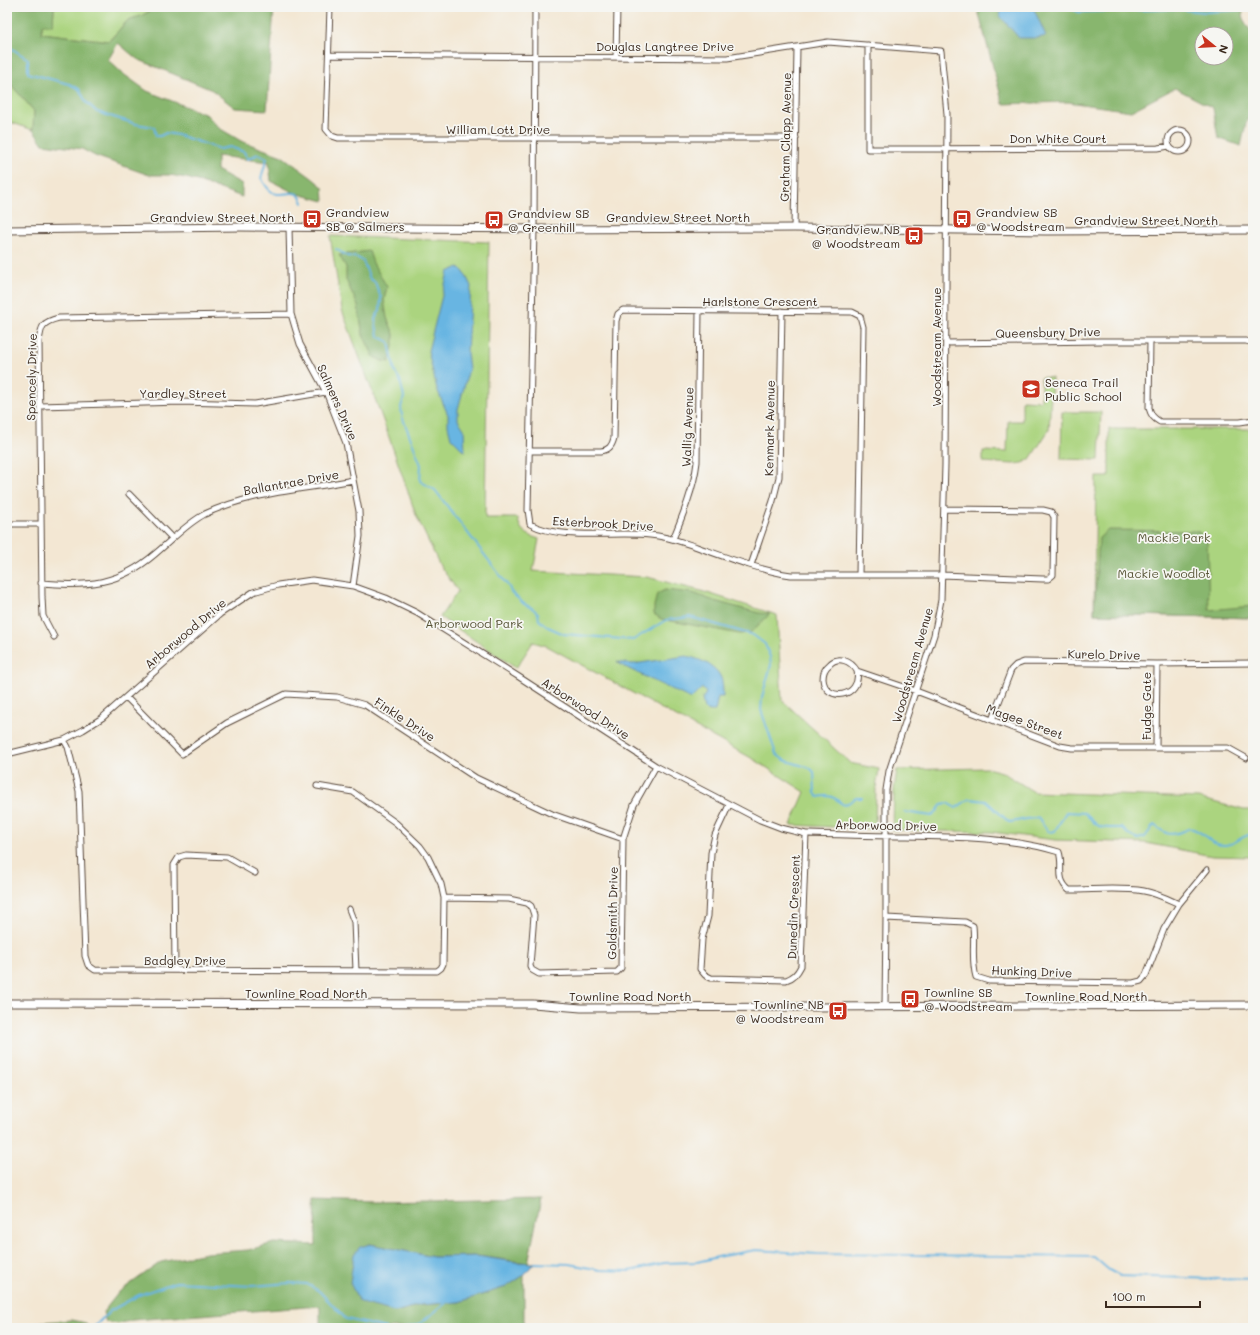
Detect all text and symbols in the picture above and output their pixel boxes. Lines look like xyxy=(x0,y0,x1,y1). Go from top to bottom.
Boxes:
north arrow xyxy=(1194,26,1234,66)
street label: Douglas Langtree Drive xyxy=(596,38,734,54)
text: N xyxy=(1216,43,1232,56)
street label: Graham Clapp Avenue xyxy=(776,72,794,202)
street label: William Lott Drive xyxy=(446,121,550,137)
street label: Don White Court xyxy=(1010,130,1106,146)
place label: Grandview SB @ Salmers xyxy=(326,204,405,234)
place label: Grandview SB @ Woodstream xyxy=(976,204,1064,234)
place label: Grandview SB @ Greenhill xyxy=(508,205,589,235)
bus stop icon: Grandview SB @ Salmers xyxy=(301,208,323,230)
bus stop icon: Grandview SB @ Woodstream xyxy=(951,208,973,230)
street label: Grandview Street North xyxy=(150,209,294,225)
bus stop icon: Grandview SB @ Greenhill xyxy=(483,209,505,231)
street label: Grandview Street North xyxy=(606,209,750,225)
street label: Grandview Street North xyxy=(1074,212,1218,228)
place label: Grandview NB @ Woodstream xyxy=(812,221,900,251)
bus stop icon: Grandview NB @ Woodstream xyxy=(903,225,925,247)
street label: Woodstream Avenue xyxy=(928,287,944,407)
street label: Harlstone Crescent xyxy=(702,293,818,309)
street label: Queensbury Drive xyxy=(995,323,1101,341)
street label: Spencely Drive xyxy=(22,333,40,421)
street label: Salmers Drive xyxy=(314,361,362,443)
place label: Seneca Trail Public School xyxy=(1045,374,1122,404)
school or university icon: Seneca Trail Public School xyxy=(1020,378,1042,400)
street label: Kenmark Avenue xyxy=(760,380,778,476)
street label: Yardley Street xyxy=(139,385,227,401)
street label: Wallig Avenue xyxy=(678,387,696,467)
street label: Ballantrae Drive xyxy=(242,466,340,498)
street label: Esterbrook Drive xyxy=(552,512,654,534)
park label: Mackie Park xyxy=(1138,529,1210,545)
park label: Mackie Woodlot xyxy=(1117,565,1211,581)
street label: Arborwood Drive xyxy=(141,594,229,672)
street label: Woodstream Avenue xyxy=(888,605,936,725)
park label: Arborwood Park xyxy=(425,615,523,631)
street label: Kurelo Drive xyxy=(1067,645,1141,663)
street label: Fudge Gate xyxy=(1138,672,1154,740)
street label: Arborwood Drive xyxy=(539,674,633,742)
street label: Finkle Drive xyxy=(372,693,438,745)
street label: Magee Street xyxy=(984,700,1066,742)
street label: Arborwood Drive xyxy=(835,816,937,834)
street label: Dunedin Crescent xyxy=(783,854,803,960)
street label: Goldsmith Drive xyxy=(603,866,621,960)
street label: Badgley Drive xyxy=(144,952,226,968)
street label: Hunking Drive xyxy=(991,962,1073,980)
place label: Townline SB @ Woodstream xyxy=(924,984,1012,1014)
street label: Townline Road North xyxy=(245,985,367,1001)
street label: Townline Road North xyxy=(569,988,691,1004)
bus stop icon: Townline SB @ Woodstream xyxy=(899,988,921,1010)
street label: Townline Road North xyxy=(1025,988,1147,1004)
place label: Townline NB @ Woodstream xyxy=(736,996,824,1026)
bus stop icon: Townline NB @ Woodstream xyxy=(827,1000,849,1022)
scale bar xyxy=(1106,1283,1200,1309)
text: 100 m xyxy=(1112,1288,1146,1304)

